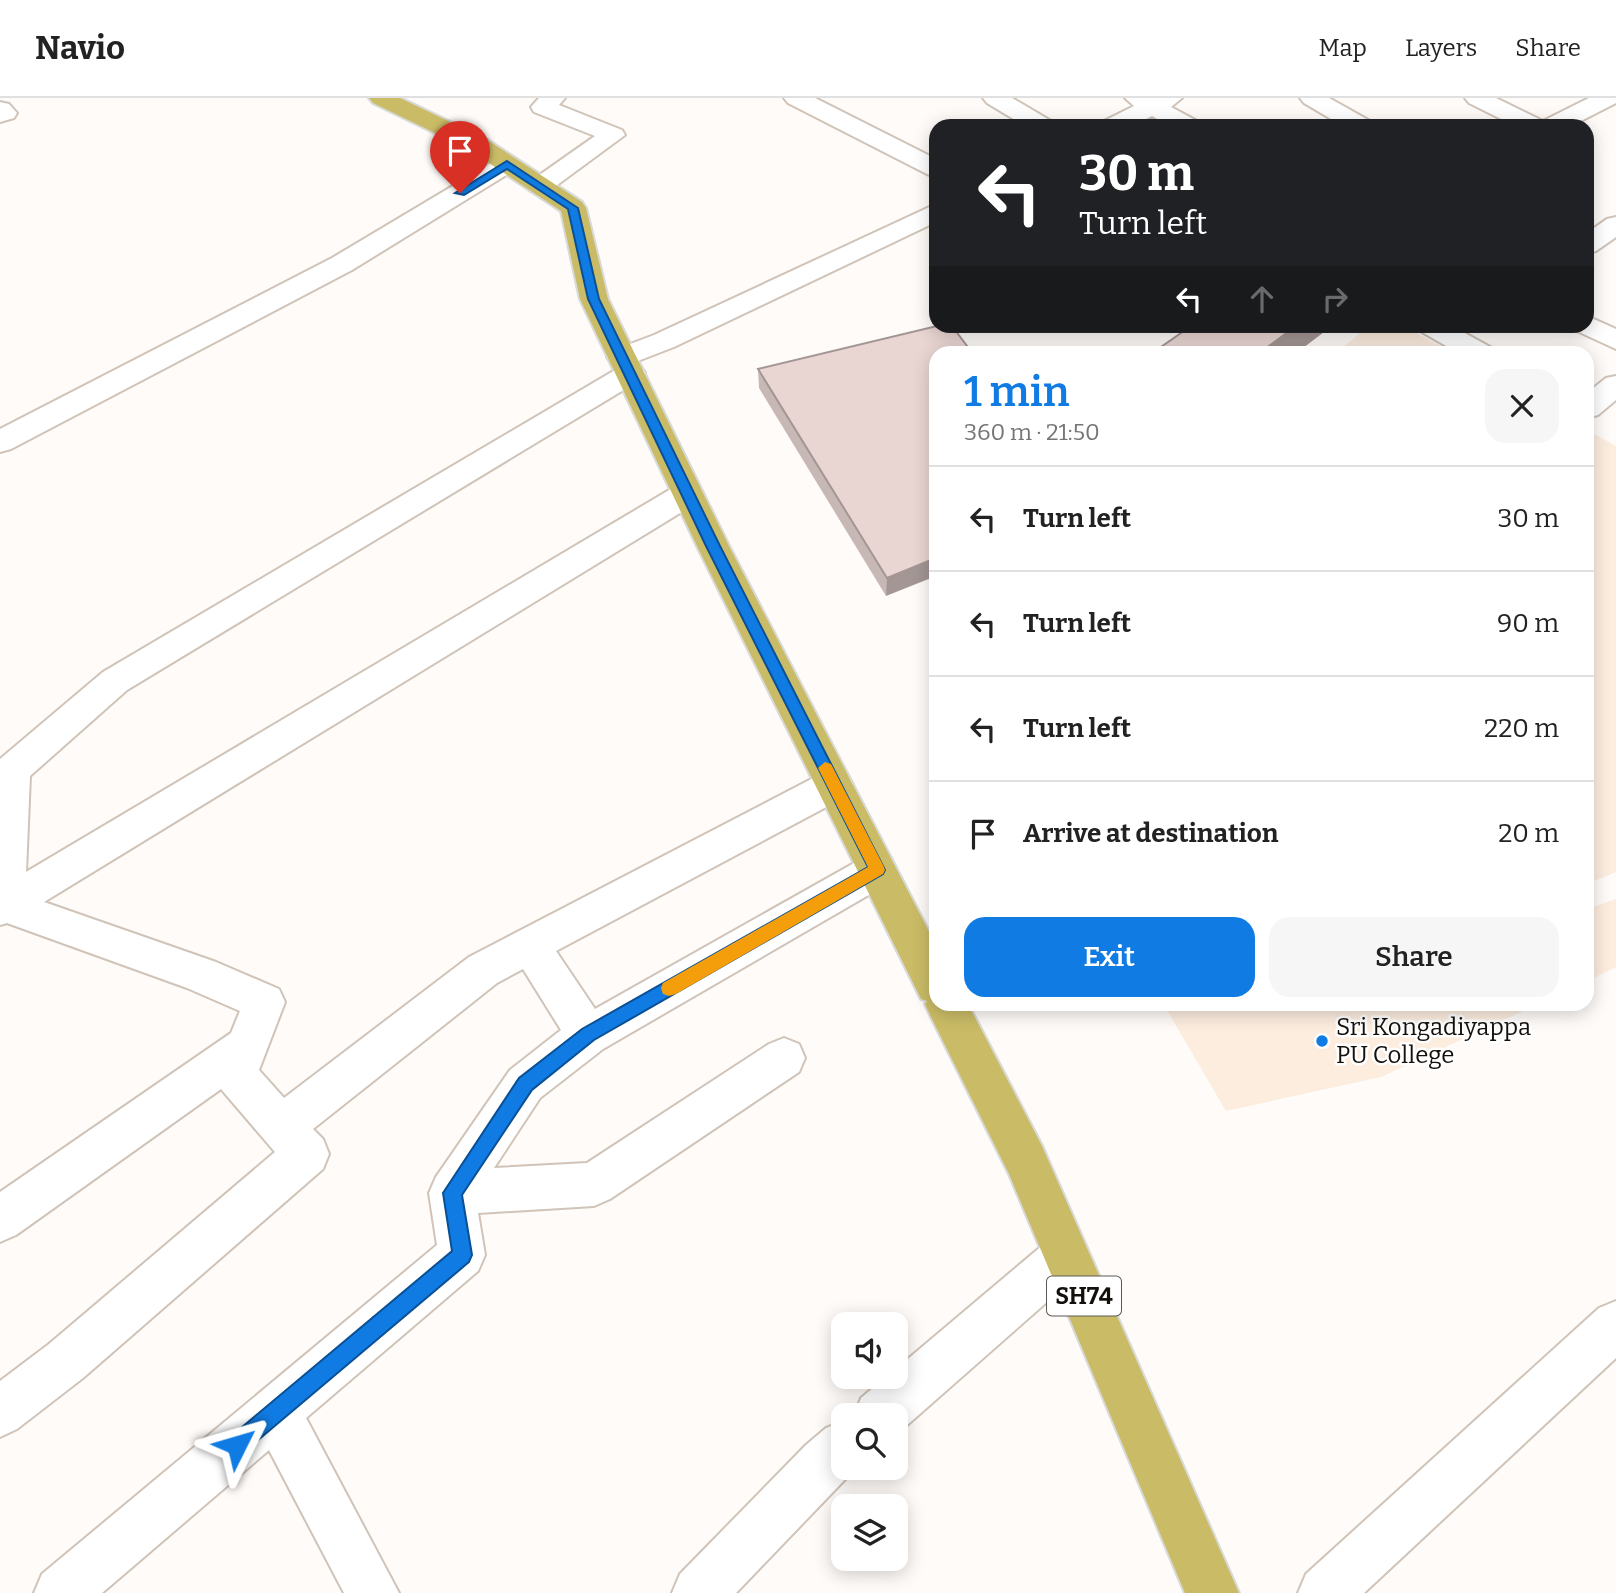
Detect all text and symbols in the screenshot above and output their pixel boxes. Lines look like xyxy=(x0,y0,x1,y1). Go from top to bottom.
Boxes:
text: Navio xyxy=(35,28,125,68)
text: Map xyxy=(1319,34,1367,62)
text: Layers xyxy=(1405,34,1477,62)
text: Share xyxy=(1515,34,1581,62)
pin xyxy=(430,121,490,193)
icon: arrive xyxy=(441,132,479,170)
text: 30 m xyxy=(1079,144,1194,203)
icon: left xyxy=(964,147,1055,238)
text: Turn left xyxy=(1079,204,1207,242)
icon: left xyxy=(1170,280,1208,318)
icon: ahead xyxy=(1243,280,1281,318)
icon: right xyxy=(1316,280,1354,318)
text: 1 min xyxy=(964,367,1070,417)
button: close xyxy=(1485,369,1559,443)
text: 360 m · 21:50 xyxy=(964,418,1100,446)
icon: left xyxy=(964,500,1002,538)
text: Turn left xyxy=(1023,503,1131,534)
text: 30 m xyxy=(1498,503,1559,534)
icon: left xyxy=(964,605,1002,643)
text: Turn left xyxy=(1023,608,1131,639)
text: 90 m xyxy=(1497,608,1559,639)
icon: left xyxy=(964,710,1002,748)
text: Turn left xyxy=(1023,713,1131,744)
text: 220 m xyxy=(1484,713,1559,744)
icon: arrive xyxy=(964,815,1002,853)
text: Arrive at destination xyxy=(1023,818,1278,849)
text: 20 m xyxy=(1498,818,1559,849)
button: Exit xyxy=(964,917,1255,997)
button: Share xyxy=(1269,917,1559,997)
place label: Sri Kongadiyappa PU College xyxy=(1336,1013,1531,1069)
marker: Sri Kongadiyappa PU College xyxy=(1314,1033,1330,1049)
road number: SH74 xyxy=(1047,1276,1121,1316)
map controls xyxy=(831,1312,908,1571)
button: sound xyxy=(831,1312,908,1389)
button: search xyxy=(831,1403,908,1480)
position arrow xyxy=(200,1408,274,1482)
button: layers xyxy=(831,1494,908,1571)

